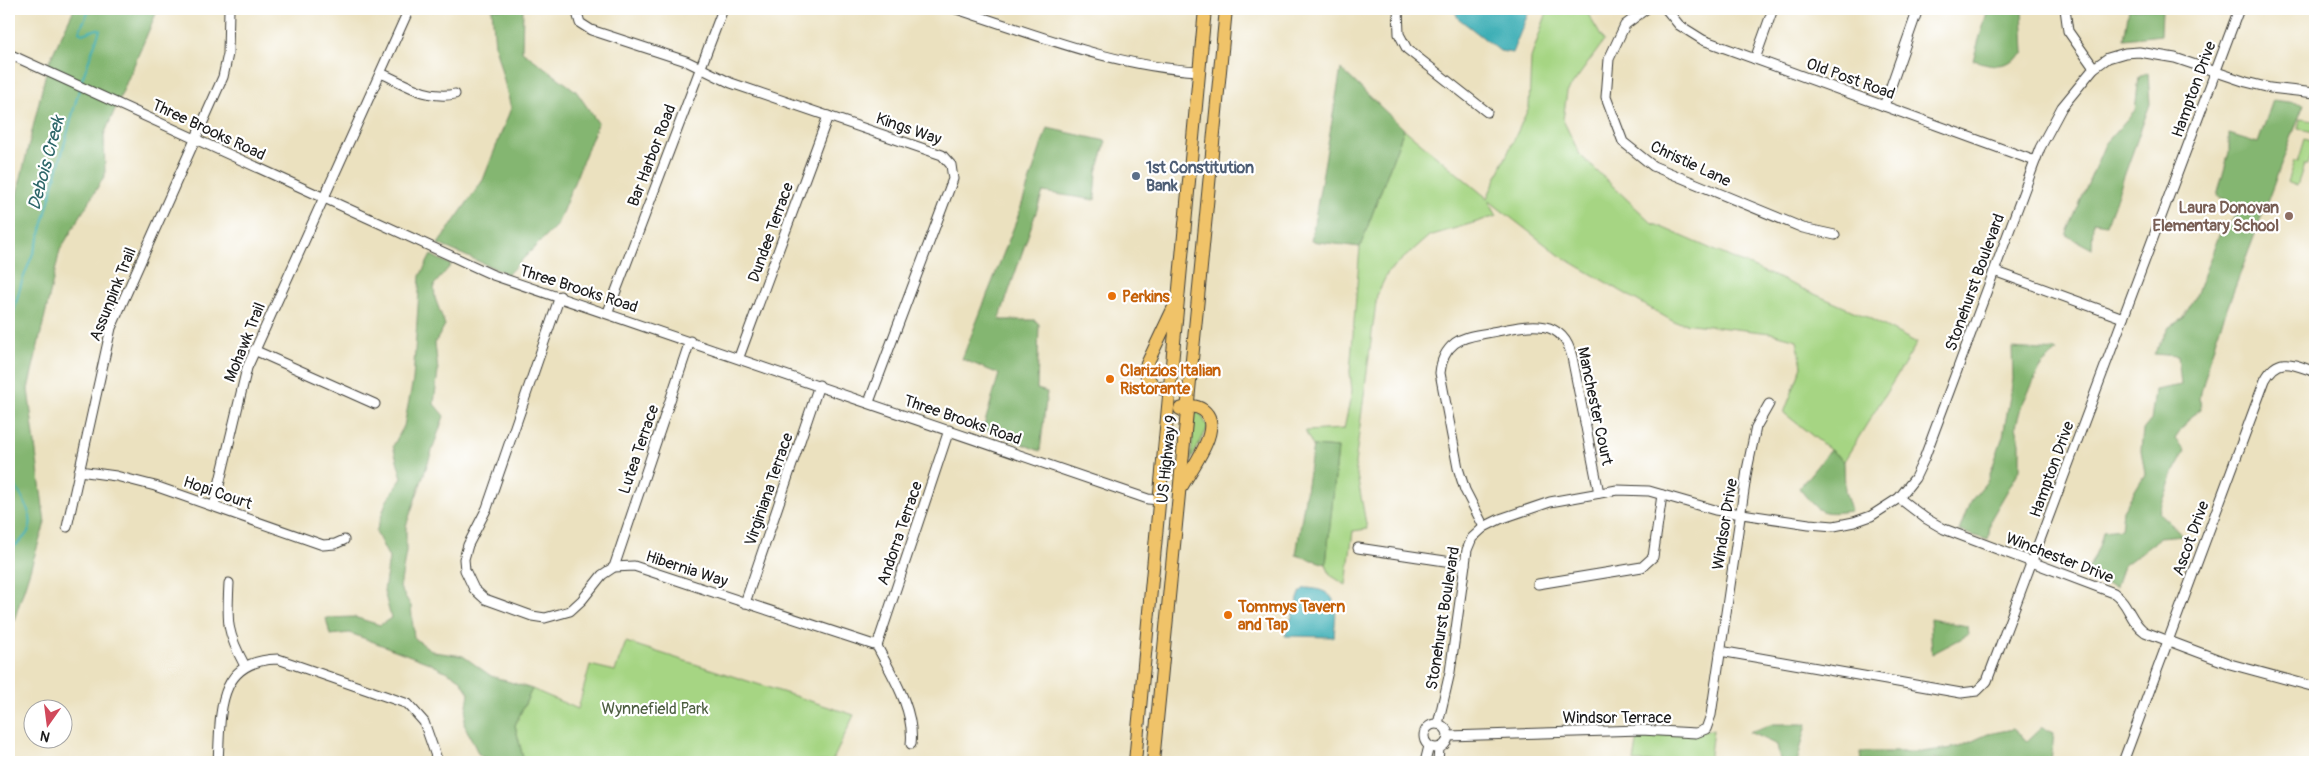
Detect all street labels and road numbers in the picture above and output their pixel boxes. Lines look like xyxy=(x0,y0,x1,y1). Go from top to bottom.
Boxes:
street label: Hampton Drive xyxy=(2167,38,2221,140)
street label: Old Post Road xyxy=(1804,54,1898,104)
street label: Three Brooks Road xyxy=(149,95,269,165)
street label: Bar Harbor Road xyxy=(623,101,681,209)
street label: Kings Way xyxy=(873,108,944,150)
street label: Christie Lane xyxy=(1647,137,1734,191)
street label: Dundee Terrace xyxy=(744,180,798,285)
street label: Stonehurst Boulevard xyxy=(1941,211,2009,354)
street label: Assunpink Trail xyxy=(85,245,141,344)
street label: Three Brooks Road xyxy=(517,260,640,317)
street label: Mohawk Trail xyxy=(220,300,270,385)
street label: Manchester Court xyxy=(1573,345,1617,468)
street label: Three Brooks Road xyxy=(901,390,1024,449)
street label: Lutea Terrace xyxy=(614,402,664,497)
street label: US Highway 9 xyxy=(1152,414,1182,504)
street label: Hampton Drive xyxy=(2025,418,2079,520)
street label: Virginiana Terrace xyxy=(740,430,798,549)
street label: Hopi Court xyxy=(181,472,255,514)
street label: Windsor Drive xyxy=(1708,477,1742,571)
street label: Andorra Terrace xyxy=(873,479,927,588)
street label: Ascot Drive xyxy=(2168,498,2214,579)
street label: Winchester Drive xyxy=(2003,528,2116,588)
street label: Stonehurst Boulevard xyxy=(1422,545,1464,691)
street label: Hibernia Way xyxy=(643,546,730,592)
street label: Windsor Terrace xyxy=(1563,708,1672,728)

